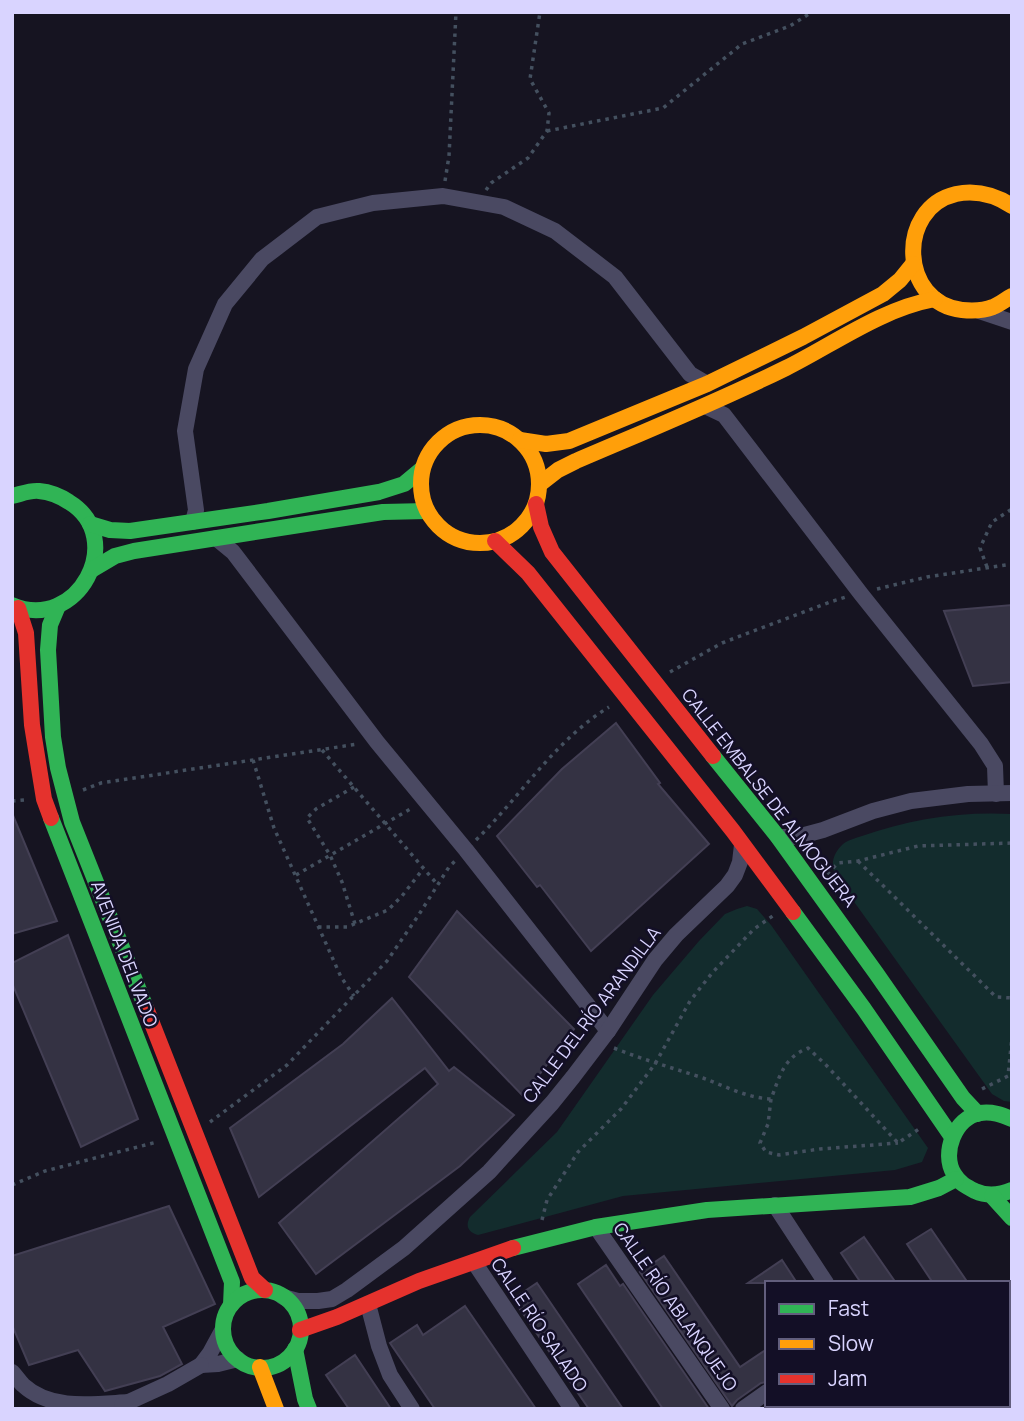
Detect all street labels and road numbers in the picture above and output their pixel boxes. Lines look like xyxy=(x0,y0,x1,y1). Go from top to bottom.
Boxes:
street label: CALLE EMBALSE DE ALMOGUERA xyxy=(677,683,863,912)
street label: AVENIDA DEL VADO xyxy=(86,877,164,1030)
street label: CALLE DEL RÍO ARANDILLA xyxy=(517,921,666,1108)
street label: CALLE RÍO ABLANQUEJO xyxy=(608,1217,743,1396)
street label: CALLE RÍO SALADO xyxy=(486,1253,594,1396)

